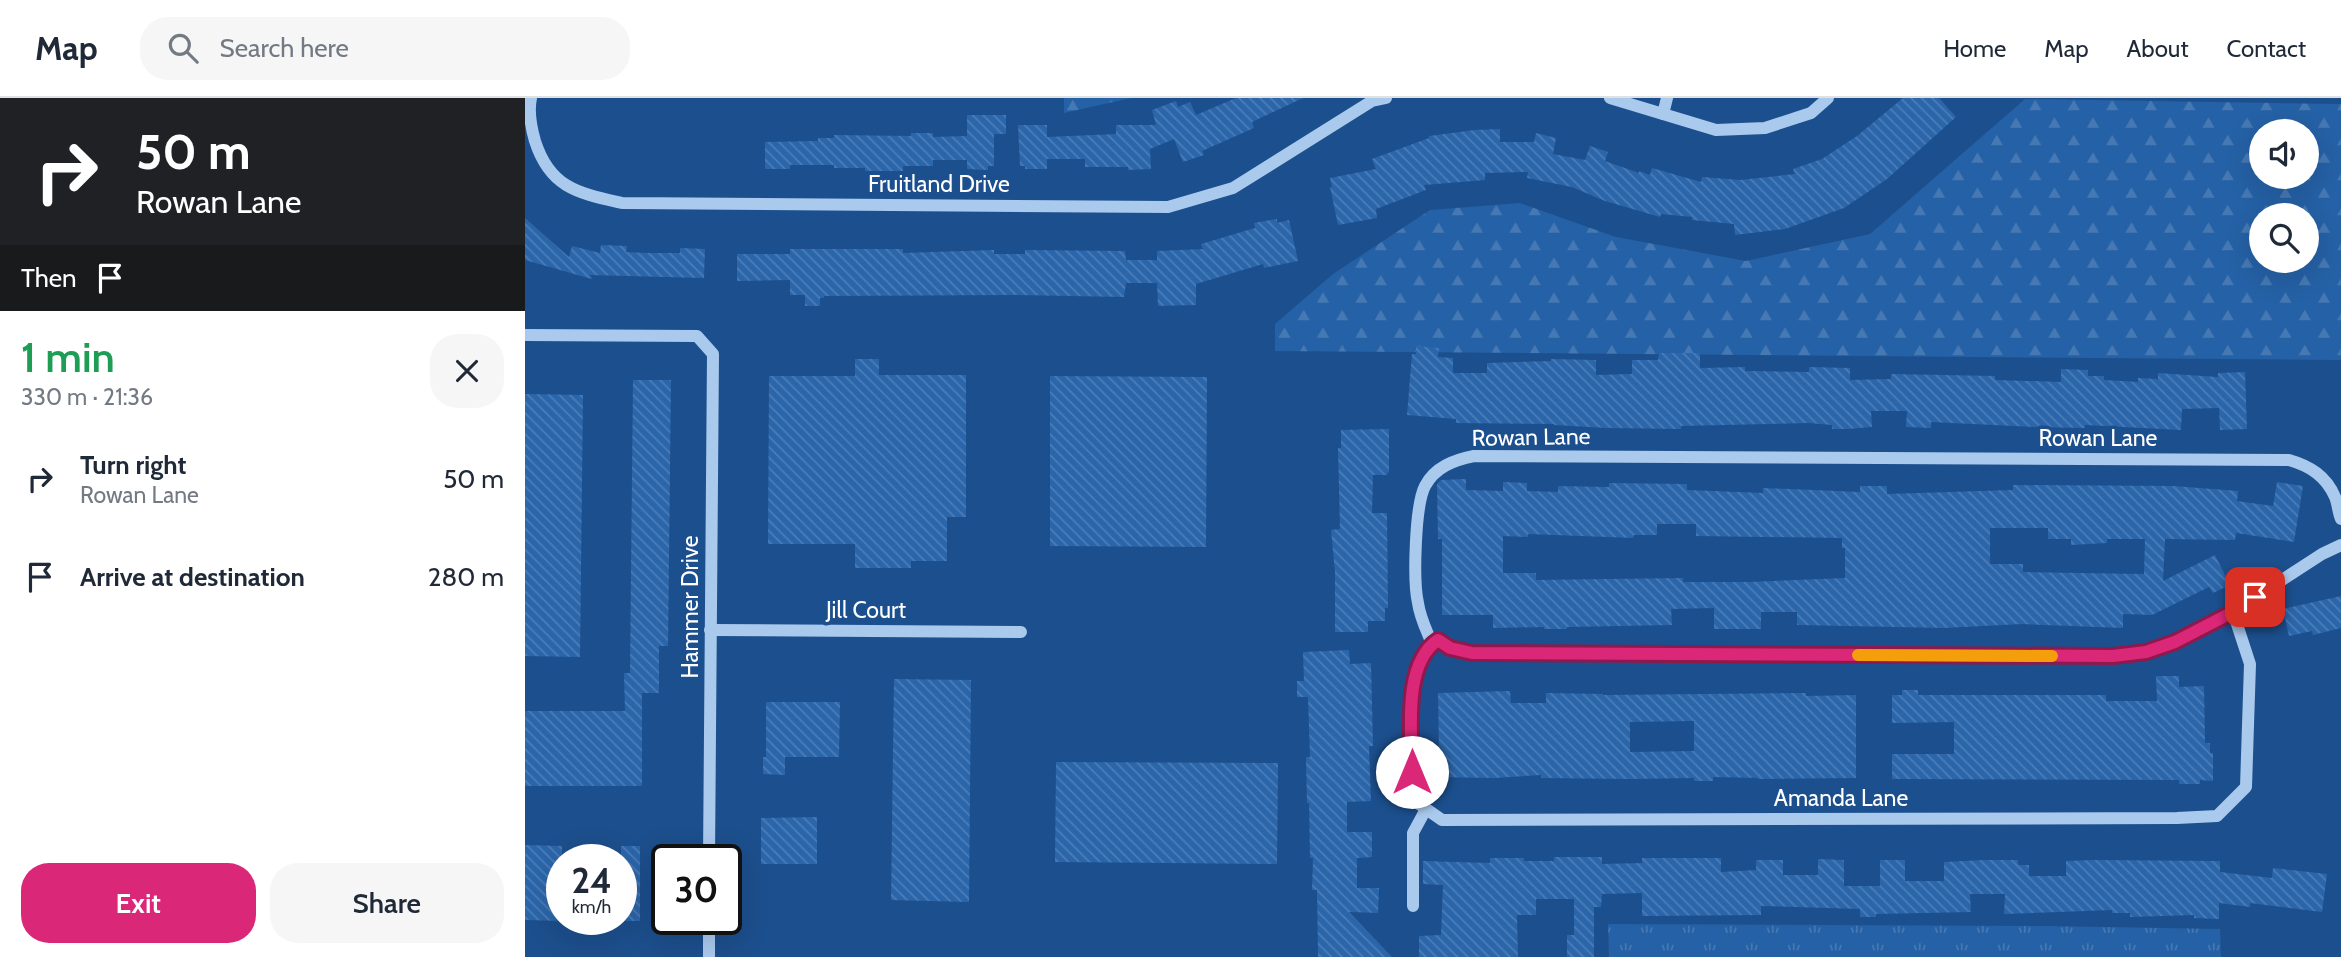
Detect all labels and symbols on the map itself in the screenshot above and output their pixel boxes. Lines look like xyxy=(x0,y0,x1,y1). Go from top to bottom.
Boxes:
street label: Fruitland Drive xyxy=(868,170,1010,198)
street label: Rowan Lane xyxy=(1471,422,1591,452)
street label: Rowan Lane xyxy=(2039,424,2158,452)
street label: Hammer Drive xyxy=(676,535,704,679)
pin xyxy=(2225,567,2285,627)
street label: Jill Court xyxy=(825,596,906,624)
position arrow xyxy=(1375,735,1449,809)
street label: Amanda Lane xyxy=(1774,784,1908,812)
speed limit sign: 30 xyxy=(651,844,742,935)

